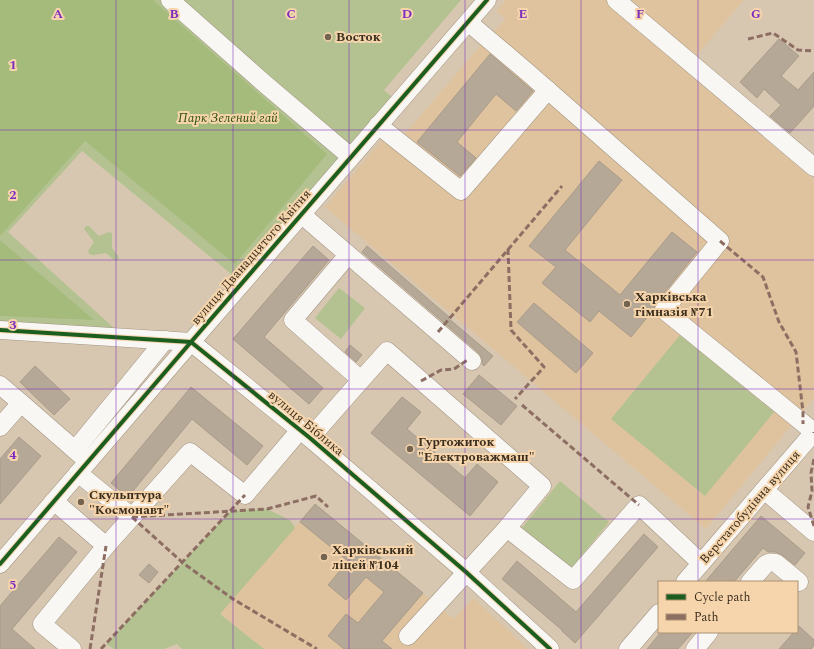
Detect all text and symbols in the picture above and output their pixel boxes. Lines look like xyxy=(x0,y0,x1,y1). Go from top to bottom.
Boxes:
text: A xyxy=(53,4,63,24)
text: B xyxy=(169,4,179,24)
text: C xyxy=(286,4,296,24)
text: D xyxy=(402,4,412,24)
text: E xyxy=(519,4,528,24)
text: F xyxy=(636,4,644,24)
text: G xyxy=(751,4,761,24)
place label: Восток xyxy=(336,27,381,47)
marker: Восток xyxy=(323,32,333,42)
text: 1 xyxy=(9,55,17,75)
park label: Парк Зелений гай xyxy=(178,108,278,128)
text: 2 xyxy=(9,185,17,205)
street label: вулиця Дванадцятого Квітня xyxy=(186,185,316,329)
place label: Харківська гімназія №71 xyxy=(635,287,713,322)
marker: Харківська гімназія №71 xyxy=(622,299,632,309)
text: 3 xyxy=(9,315,17,335)
street label: вулиця Біблика xyxy=(264,385,349,461)
place label: Гуртожиток "Електроважмаш" xyxy=(418,432,535,467)
marker: Гуртожиток "Електроважмаш" xyxy=(405,444,415,454)
text: 4 xyxy=(9,445,17,465)
street label: Верстатобудівна вулиця xyxy=(695,446,805,568)
place label: Скульптура "Космонавт" xyxy=(89,485,169,520)
marker: Скульптура "Космонавт" xyxy=(76,497,86,507)
place label: Харківський ліцей №104 xyxy=(332,540,413,575)
marker: Харківський ліцей №104 xyxy=(319,552,329,562)
text: 5 xyxy=(9,575,17,595)
legend xyxy=(658,581,798,633)
text: Cycle path xyxy=(694,588,751,607)
text: Path xyxy=(694,608,719,627)

